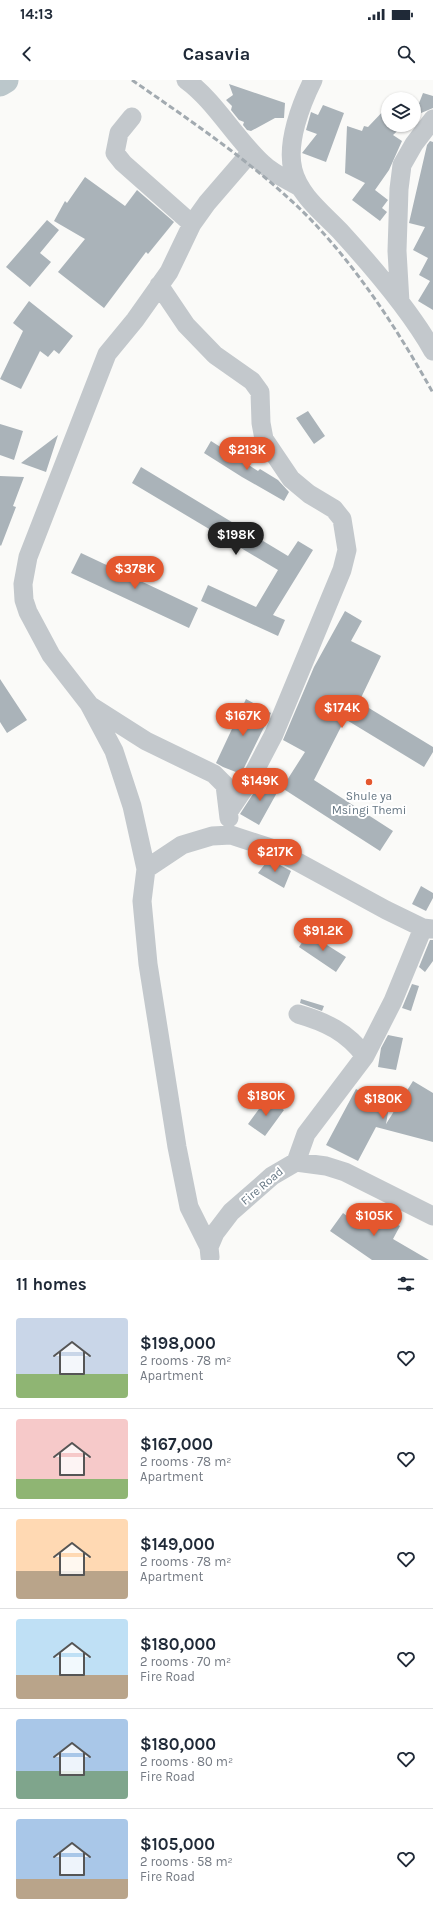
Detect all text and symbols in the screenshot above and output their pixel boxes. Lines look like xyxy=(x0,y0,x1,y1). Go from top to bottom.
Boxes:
text: 14:13 xyxy=(20,5,53,23)
icon: back xyxy=(16,43,38,65)
text: Casavia xyxy=(183,43,250,65)
icon: search xyxy=(395,43,417,65)
map controls xyxy=(381,92,421,132)
button: layers xyxy=(381,92,421,132)
pin: $213K xyxy=(219,437,275,471)
text: $213K xyxy=(228,442,266,457)
pin: $198K xyxy=(208,522,264,556)
text: $198K xyxy=(217,527,255,542)
pin: $378K xyxy=(107,556,163,590)
text: $378K xyxy=(115,561,155,576)
pin: $174K xyxy=(314,695,370,729)
text: $174K xyxy=(324,700,360,715)
pin: $167K xyxy=(215,703,271,737)
text: $167K xyxy=(225,708,261,723)
pin: $149K xyxy=(232,768,288,802)
text: $149K xyxy=(241,773,279,788)
marker: Shule ya Msingi Themi xyxy=(364,777,374,787)
place label: Shule ya Msingi Themi xyxy=(332,789,406,817)
pin: $217K xyxy=(247,839,303,873)
text: $217K xyxy=(257,844,293,859)
pin: $91.2K xyxy=(290,918,356,952)
text: $91.2K xyxy=(303,923,343,938)
pin: $180K xyxy=(238,1083,294,1117)
pin: $180K xyxy=(355,1086,411,1120)
text: $180K xyxy=(247,1088,285,1103)
text: $180K xyxy=(364,1091,402,1106)
street label: Fire Road xyxy=(238,1164,286,1208)
pin: $105K xyxy=(346,1203,402,1237)
text: $105K xyxy=(355,1208,393,1223)
icon: filters xyxy=(395,1273,417,1295)
text: 11 homes xyxy=(16,1274,87,1294)
text: $198,000 xyxy=(140,1333,216,1353)
icon: home xyxy=(48,1334,96,1382)
icon: heart xyxy=(395,1347,417,1369)
text: 2 rooms · 78 m² xyxy=(140,1353,232,1368)
text: Apartment xyxy=(140,1368,203,1383)
text: $167,000 xyxy=(140,1434,213,1454)
icon: home xyxy=(48,1435,96,1483)
icon: heart xyxy=(395,1448,417,1470)
text: 2 rooms · 78 m² xyxy=(140,1454,232,1469)
text: Apartment xyxy=(140,1469,203,1484)
text: $149,000 xyxy=(140,1534,215,1554)
icon: home xyxy=(48,1535,96,1583)
icon: heart xyxy=(395,1548,417,1570)
text: 2 rooms · 78 m² xyxy=(140,1554,232,1569)
text: Apartment xyxy=(140,1569,203,1584)
text: $180,000 xyxy=(140,1634,216,1654)
icon: home xyxy=(48,1635,96,1683)
icon: heart xyxy=(395,1648,417,1670)
text: 2 rooms · 70 m² xyxy=(140,1654,231,1669)
text: Fire Road xyxy=(140,1669,195,1684)
text: $180,000 xyxy=(140,1734,216,1754)
icon: home xyxy=(48,1735,96,1783)
icon: heart xyxy=(395,1748,417,1770)
text: 2 rooms · 80 m² xyxy=(140,1754,233,1769)
text: Fire Road xyxy=(140,1769,195,1784)
text: $105,000 xyxy=(140,1834,215,1854)
icon: home xyxy=(48,1835,96,1883)
icon: heart xyxy=(395,1848,417,1870)
text: 2 rooms · 58 m² xyxy=(140,1854,233,1869)
text: Fire Road xyxy=(140,1869,195,1884)

